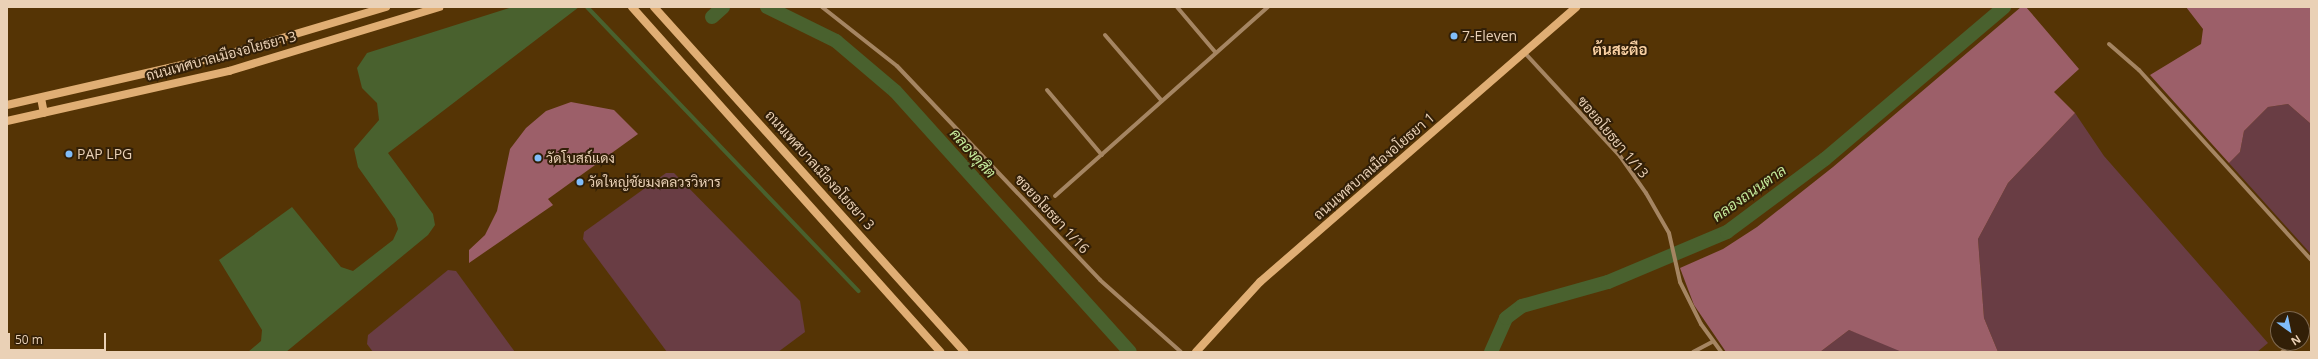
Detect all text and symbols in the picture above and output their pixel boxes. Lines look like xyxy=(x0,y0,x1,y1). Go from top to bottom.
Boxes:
street label: ถนนเทศบาลเมืองอโยธยา 3 xyxy=(144,28,298,84)
place label: 7-Eleven xyxy=(1462,28,1517,44)
marker: 7-Eleven xyxy=(1449,31,1459,41)
district label: ต้นสะตือ xyxy=(1593,41,1647,59)
street label: ซอยอโยธยา 1/13 xyxy=(1574,93,1652,181)
street label: ถนนเทศบาลเมืองอโยธยา 3 xyxy=(762,107,878,233)
street label: ถนนเทศบาลเมืองอโยธยา 1 xyxy=(1310,109,1438,223)
water label: คลองดุสิต xyxy=(946,125,1000,181)
place label: PAP LPG xyxy=(77,146,132,162)
marker: PAP LPG xyxy=(64,149,74,159)
place label: วัดโบสถ์แดง xyxy=(546,150,615,166)
marker: วัดโบสถ์แดง xyxy=(533,153,543,163)
water label: คลองถนนตาล xyxy=(1709,161,1789,225)
street label: ซอยอโยธยา 1/16 xyxy=(1011,171,1093,257)
place label: วัดใหญ่ชัยมงคลวรวิหาร xyxy=(588,174,721,190)
marker: วัดใหญ่ชัยมงคลวรวิหาร xyxy=(575,177,585,187)
north arrow xyxy=(2270,311,2310,351)
scale bar xyxy=(10,325,108,351)
text: 50 m xyxy=(15,331,43,348)
text: N xyxy=(2288,332,2304,349)

